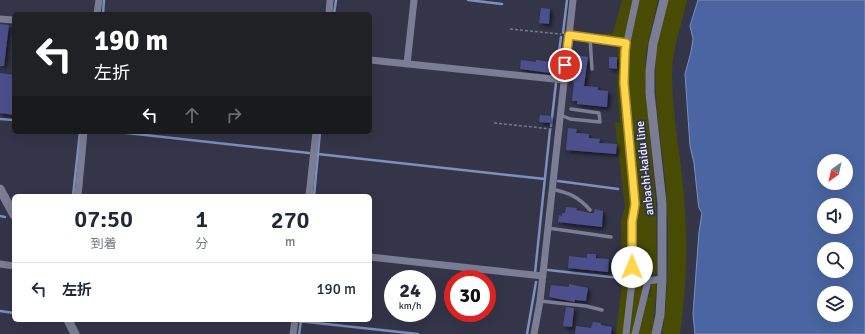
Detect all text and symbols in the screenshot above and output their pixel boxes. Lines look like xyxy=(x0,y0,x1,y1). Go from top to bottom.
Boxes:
text: 190 m xyxy=(94,24,168,58)
icon: left xyxy=(28,28,80,80)
pin xyxy=(548,48,582,82)
icon: arrive xyxy=(554,54,576,76)
text: 左折 xyxy=(94,62,130,84)
icon: left xyxy=(139,104,161,126)
icon: ahead xyxy=(181,104,203,126)
icon: right xyxy=(223,104,245,126)
street label: anbachi-kaidu line xyxy=(633,120,657,216)
north arrow xyxy=(817,154,853,190)
map controls xyxy=(817,154,853,322)
button: sound xyxy=(817,198,853,234)
text: 07:50 xyxy=(74,204,133,234)
text: 1 xyxy=(195,204,208,234)
text: 270 xyxy=(271,205,310,235)
text: m xyxy=(285,234,295,250)
text: 到着 xyxy=(91,236,117,252)
text: 分 xyxy=(195,236,208,252)
button: search xyxy=(817,242,853,278)
position arrow xyxy=(611,246,653,288)
speed limit sign: 30 xyxy=(444,270,496,322)
icon: left xyxy=(28,278,50,300)
text: 24 xyxy=(399,278,421,303)
text: 190 m xyxy=(316,280,356,298)
text: 左折 xyxy=(62,281,92,299)
button: layers xyxy=(817,286,853,322)
text: km/h xyxy=(399,300,421,312)

